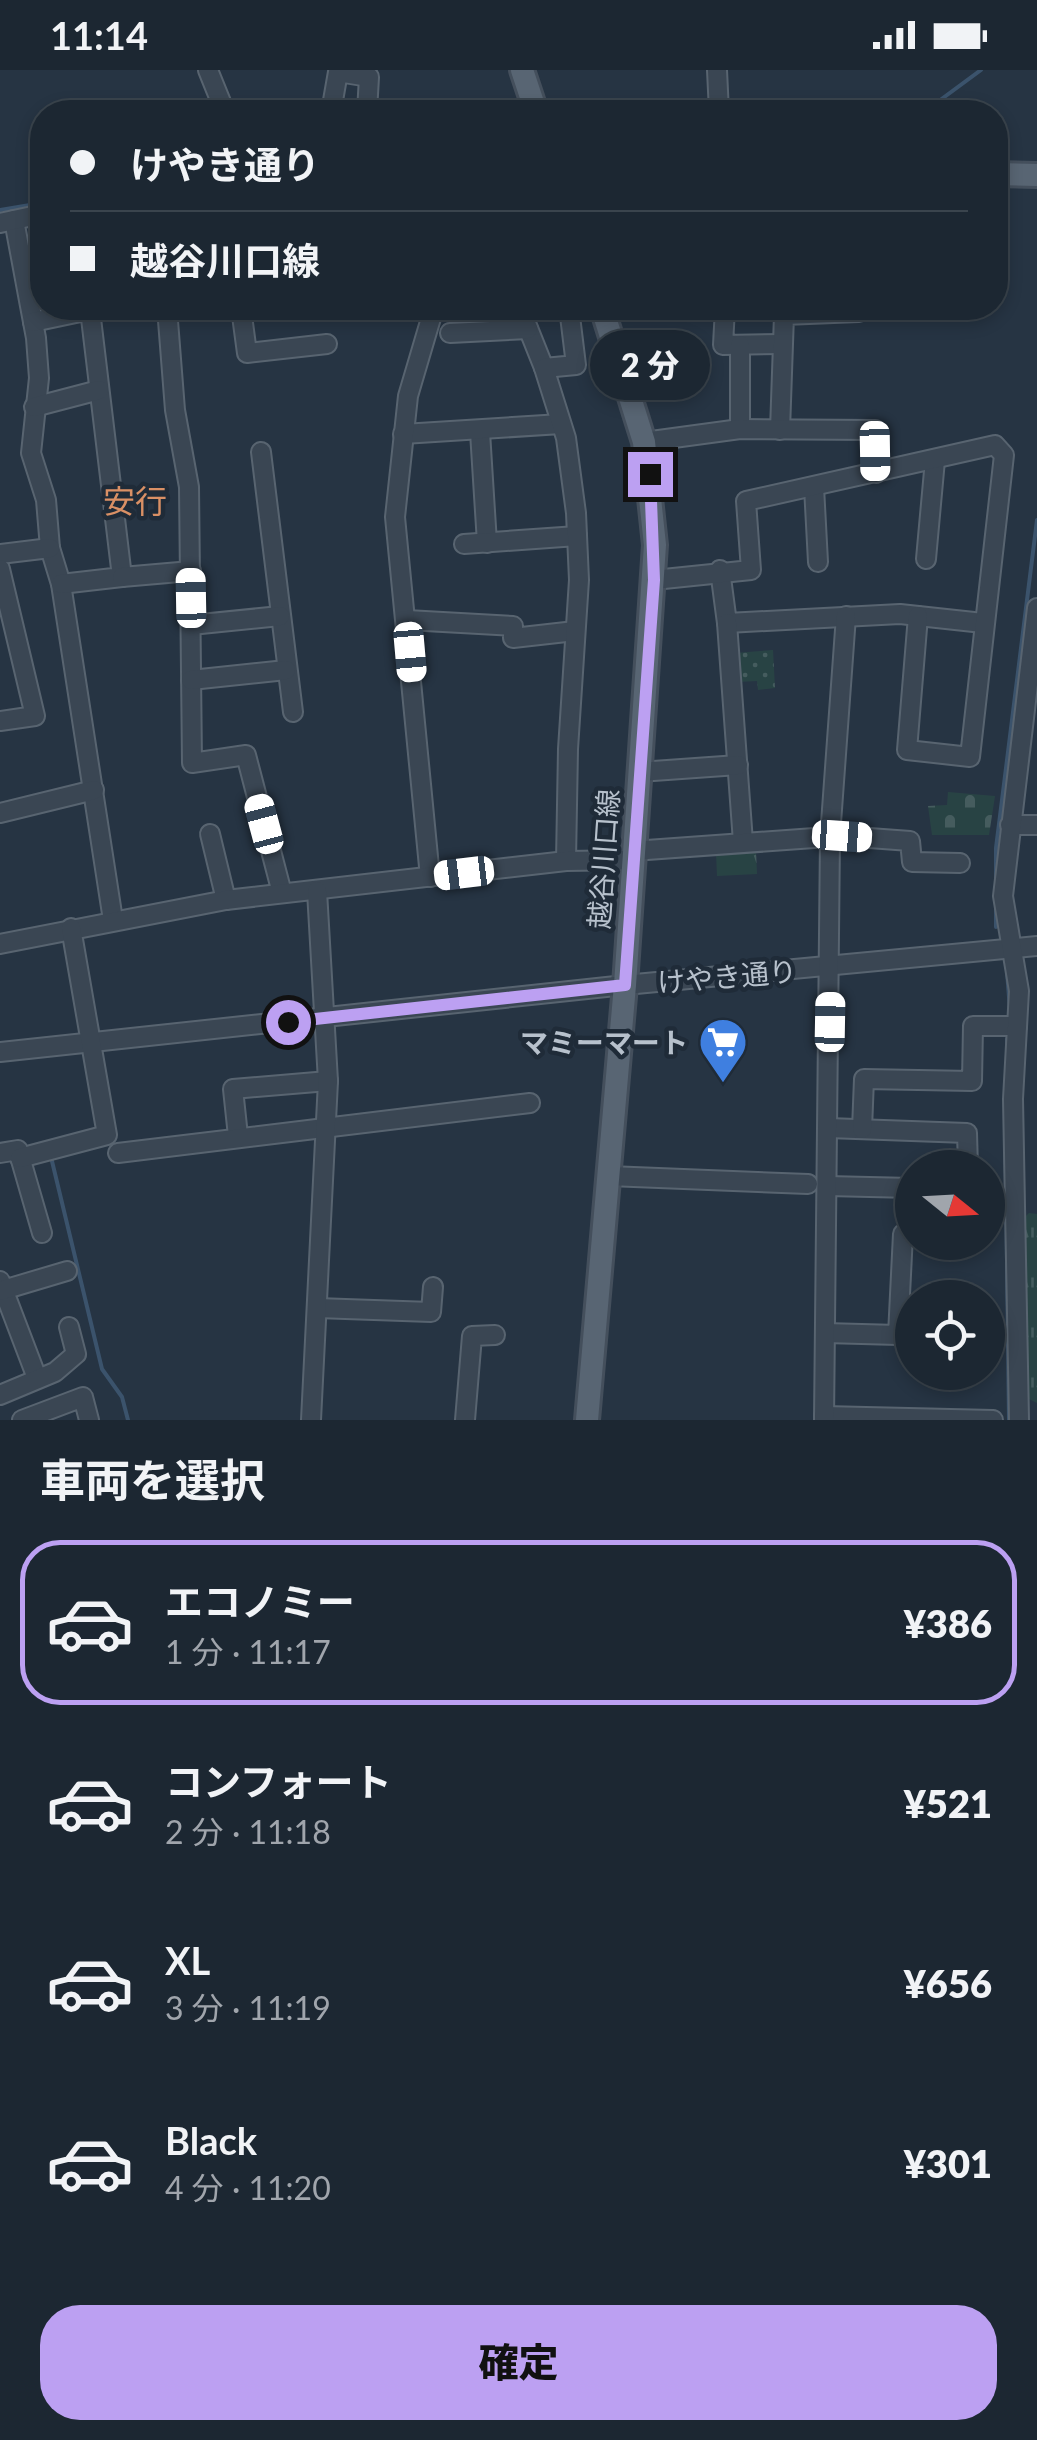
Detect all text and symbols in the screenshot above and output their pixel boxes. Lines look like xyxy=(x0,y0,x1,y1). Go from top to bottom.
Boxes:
text: 11:14 xyxy=(50,12,148,58)
text: けやき通り xyxy=(130,141,320,187)
text: 越谷川口線 xyxy=(130,237,320,283)
callout: 2 分 xyxy=(590,329,710,399)
text: 2 分 xyxy=(621,345,679,384)
car xyxy=(859,421,891,481)
route end xyxy=(628,452,673,497)
district label: 安行 xyxy=(103,481,167,520)
car xyxy=(175,568,207,628)
car xyxy=(392,621,428,683)
street label: 越谷川口線 xyxy=(581,788,625,930)
car xyxy=(242,791,286,857)
car xyxy=(811,819,873,853)
car xyxy=(432,854,496,892)
street label: けやき通り xyxy=(656,953,798,999)
car xyxy=(814,992,846,1052)
route start xyxy=(266,1000,311,1045)
supermarket icon: マミーマート xyxy=(697,1016,749,1084)
place label: マミーマート xyxy=(520,1025,688,1059)
north arrow xyxy=(895,1150,1005,1260)
map controls xyxy=(895,1150,1005,1390)
button: locate xyxy=(895,1280,1005,1390)
text: 車両を選択 xyxy=(40,1453,265,1507)
icon: car xyxy=(45,1578,135,1668)
text: エコノミー xyxy=(165,1578,355,1624)
text: ¥386 xyxy=(904,1600,992,1646)
text: 1 分 · 11:17 xyxy=(165,1632,331,1671)
icon: car xyxy=(45,1758,135,1848)
text: コンフォート xyxy=(165,1758,392,1804)
text: ¥521 xyxy=(904,1780,992,1826)
text: 2 分 · 11:18 xyxy=(165,1812,331,1851)
text: XL xyxy=(165,1937,210,1983)
icon: car xyxy=(45,1938,135,2028)
text: ¥656 xyxy=(904,1960,992,2006)
text: 3 分 · 11:19 xyxy=(165,1988,331,2027)
text: Black xyxy=(165,2117,257,2163)
icon: car xyxy=(45,2118,135,2208)
text: ¥301 xyxy=(904,2140,992,2186)
text: 4 分 · 11:20 xyxy=(165,2168,331,2207)
button: 確定 xyxy=(40,2305,997,2420)

